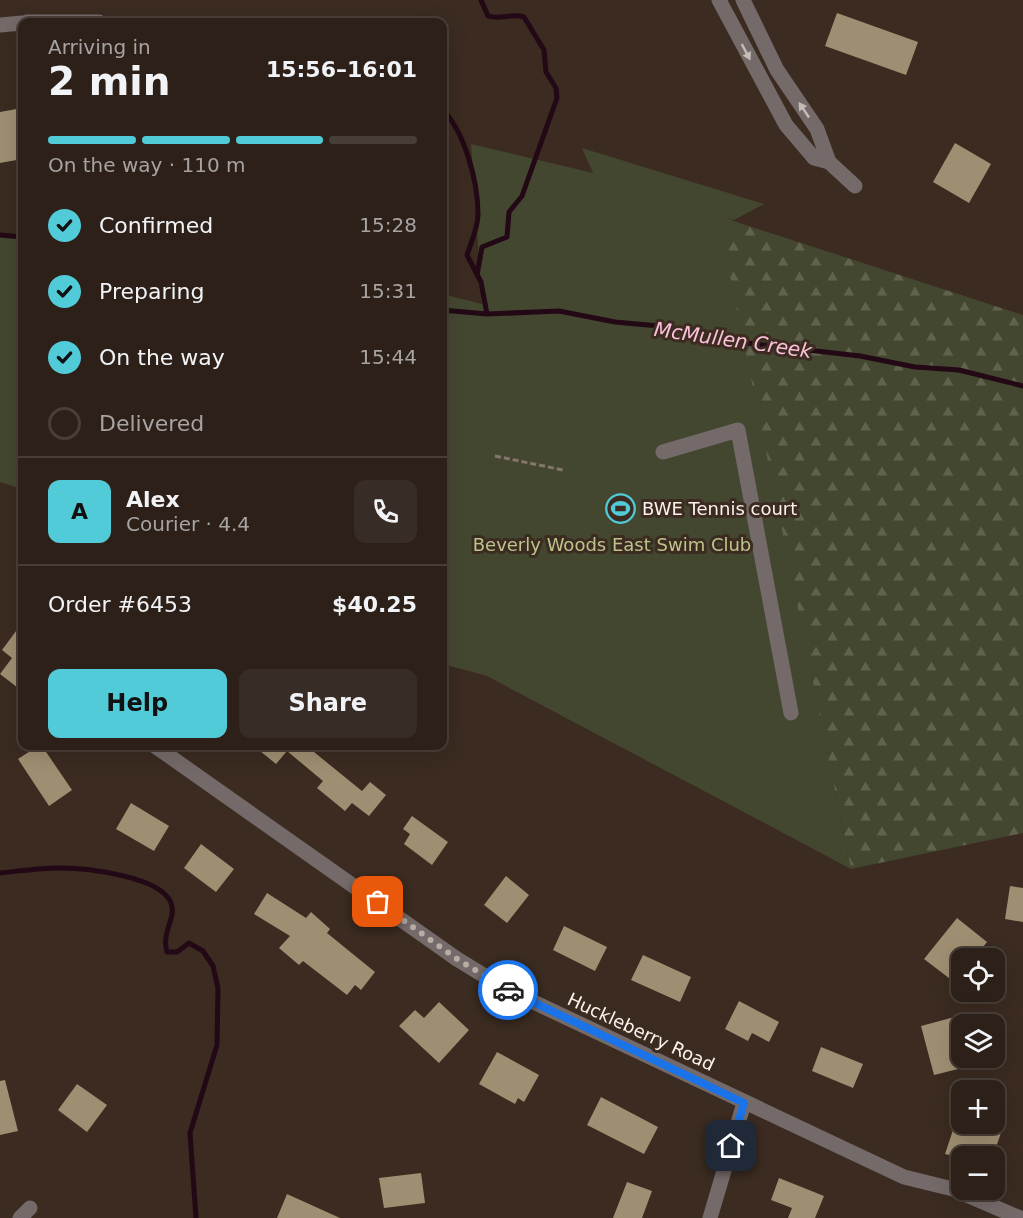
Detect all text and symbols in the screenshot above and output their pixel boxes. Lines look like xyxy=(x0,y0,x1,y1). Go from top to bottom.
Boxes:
text: Arriving in xyxy=(48,35,151,59)
one-way arrow xyxy=(741,43,751,60)
text: 15:56–16:01 xyxy=(266,57,417,82)
text: 2 min xyxy=(48,59,170,104)
one-way arrow xyxy=(799,102,810,118)
text: On the way · 110 m xyxy=(48,153,246,177)
icon: check xyxy=(48,209,81,242)
text: Confirmed xyxy=(99,213,213,238)
text: 15:28 xyxy=(359,213,417,237)
icon: check xyxy=(48,275,81,308)
text: Preparing xyxy=(99,279,205,304)
text: 15:31 xyxy=(359,279,417,303)
water label: McMullen Creek xyxy=(653,317,815,363)
icon: check xyxy=(48,341,81,374)
text: On the way xyxy=(99,345,225,370)
text: 15:44 xyxy=(359,345,417,369)
text: Delivered xyxy=(99,411,204,436)
button: phone xyxy=(354,480,417,543)
text: Alex xyxy=(126,487,180,512)
sports icon: BWE Tennis court xyxy=(605,493,637,525)
place label: BWE Tennis court xyxy=(642,498,797,519)
text: A xyxy=(71,499,88,524)
text: Courier · 4.4 xyxy=(126,512,250,536)
park label: Beverly Woods East Swim Club xyxy=(473,534,751,555)
text: Order #6453 xyxy=(48,592,192,617)
text: $40.25 xyxy=(332,592,417,617)
button: Help xyxy=(48,669,227,738)
button: Share xyxy=(239,669,417,738)
pin xyxy=(352,876,403,927)
icon: bag xyxy=(361,885,394,918)
map controls xyxy=(951,948,1005,1200)
button: locate xyxy=(951,948,1005,1002)
courier xyxy=(478,960,538,1020)
icon: car xyxy=(492,974,525,1007)
street label: Huckleberry Road xyxy=(564,988,718,1075)
button: layers xyxy=(951,1014,1005,1068)
button: + xyxy=(951,1080,1005,1134)
pin xyxy=(705,1120,756,1171)
icon: home xyxy=(714,1129,747,1162)
button: − xyxy=(951,1146,1005,1200)

